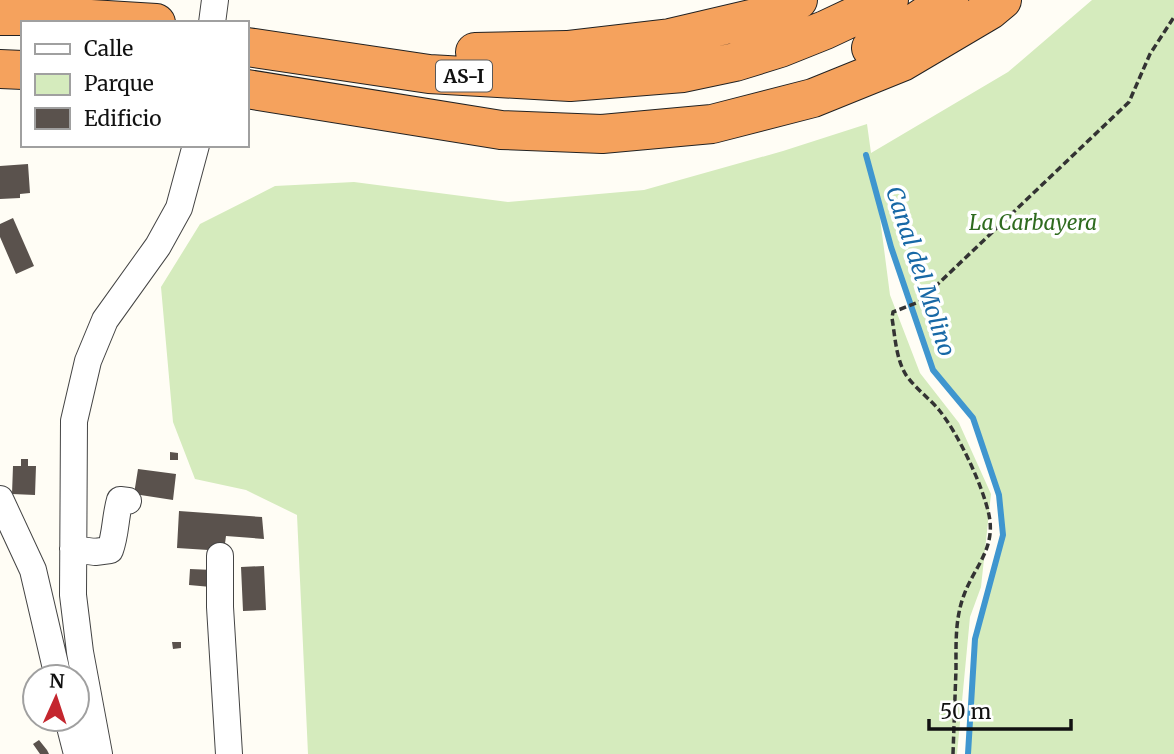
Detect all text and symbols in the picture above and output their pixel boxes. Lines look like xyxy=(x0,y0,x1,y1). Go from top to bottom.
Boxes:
legend xyxy=(21,21,248,147)
text: Calle xyxy=(84,35,133,62)
road number: AS-I xyxy=(436,60,492,92)
text: Parque xyxy=(84,70,154,97)
text: Edificio xyxy=(84,105,161,132)
water label: Canal del Molino xyxy=(880,182,962,360)
park label: La Carbayera xyxy=(969,209,1097,236)
north arrow xyxy=(21,663,91,733)
text: N xyxy=(49,669,65,693)
scale bar xyxy=(929,688,1071,732)
text: 50 m xyxy=(940,698,991,725)

